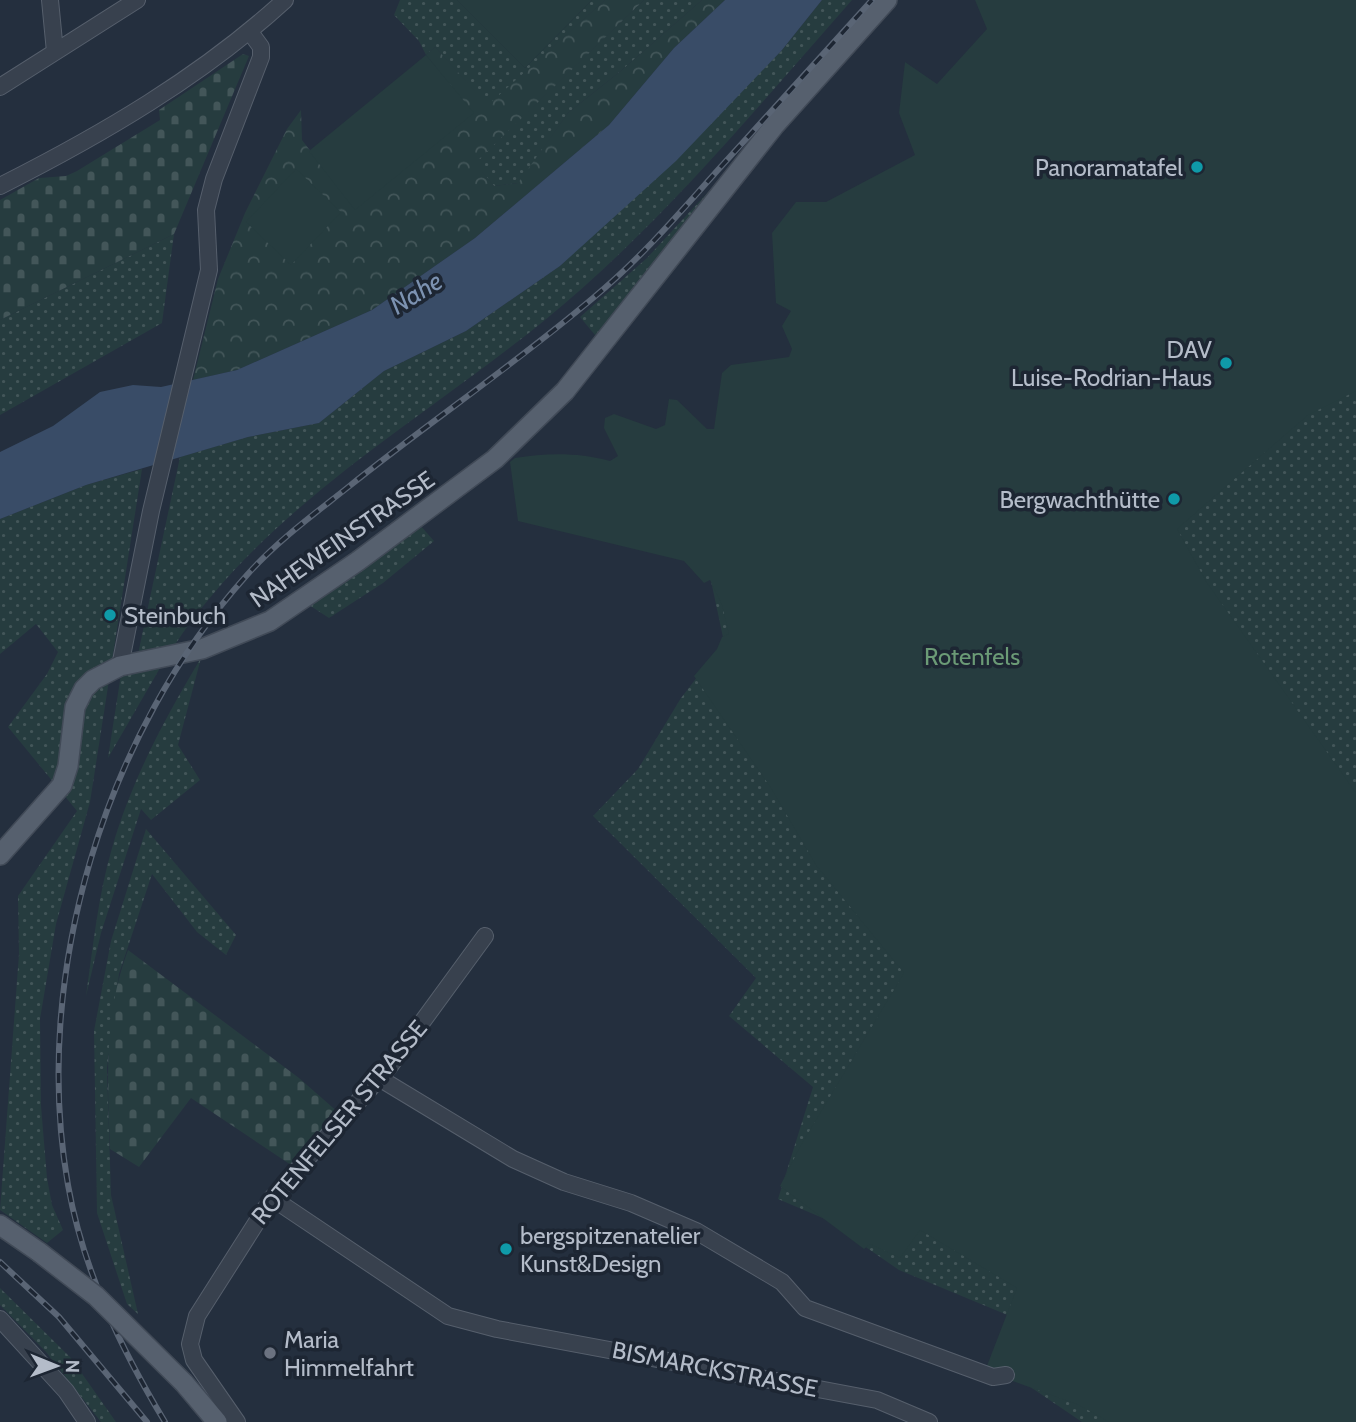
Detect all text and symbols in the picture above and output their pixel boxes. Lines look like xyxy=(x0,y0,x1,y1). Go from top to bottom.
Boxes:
place label: Panoramatafel xyxy=(1035,153,1183,182)
marker: Panoramatafel xyxy=(1189,159,1205,175)
water label: Nahe xyxy=(384,265,448,321)
place label: DAV Luise-Rodrian-Haus xyxy=(1011,335,1212,392)
marker: DAV Luise-Rodrian-Haus xyxy=(1218,355,1234,371)
street label: NAHEWEINSTRASSE xyxy=(244,465,440,613)
place label: Bergwachthütte xyxy=(999,485,1160,514)
marker: Bergwachthütte xyxy=(1166,491,1182,507)
place label: Steinbuch xyxy=(124,601,226,630)
marker: Steinbuch xyxy=(102,607,118,623)
park label: Rotenfels xyxy=(924,642,1020,671)
street label: ROTENFELSER STRASSE xyxy=(245,1014,433,1230)
place label: bergspitzenatelier Kunst&Design xyxy=(520,1221,701,1278)
marker: bergspitzenatelier Kunst&Design xyxy=(498,1241,514,1257)
place label: Maria Himmelfahrt xyxy=(284,1325,414,1382)
north arrow xyxy=(21,1331,91,1401)
street label: BISMARCKSTRASSE xyxy=(610,1335,820,1403)
marker: Maria Himmelfahrt xyxy=(262,1345,278,1361)
text: N xyxy=(61,1359,84,1373)

